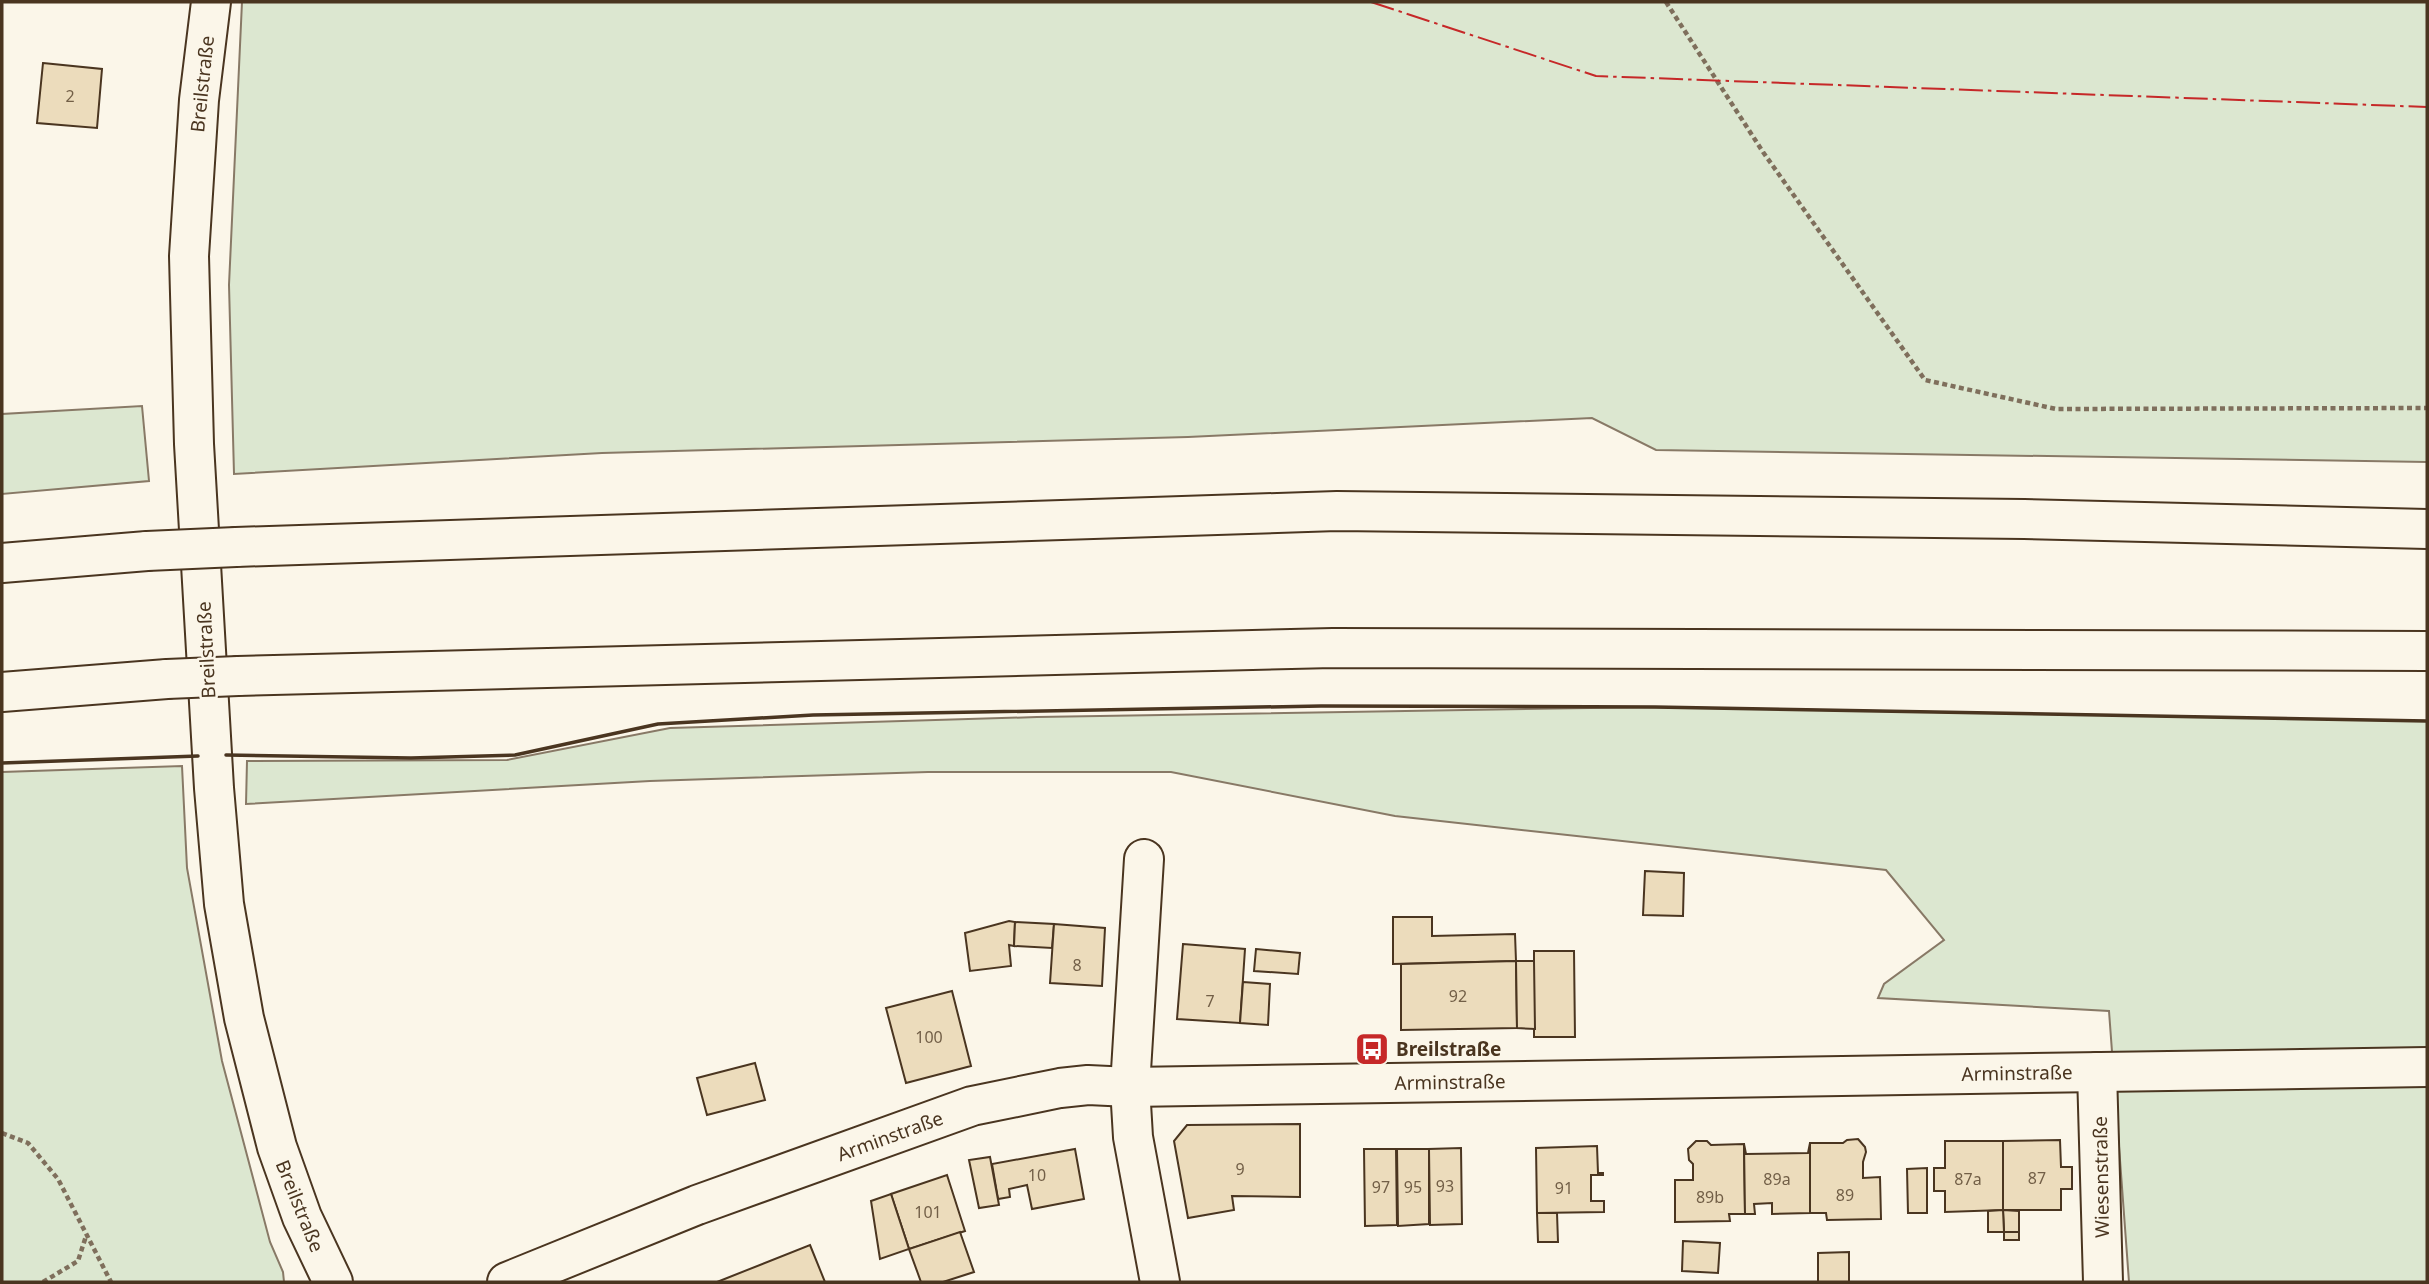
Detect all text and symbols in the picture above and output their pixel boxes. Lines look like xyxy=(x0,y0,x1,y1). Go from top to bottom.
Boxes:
street label: Breilstraße xyxy=(184,34,220,134)
house number: 2 xyxy=(65,85,75,107)
street label: Breilstraße xyxy=(190,601,222,699)
house number: 8 xyxy=(1072,954,1082,976)
house number: 92 xyxy=(1449,985,1467,1007)
house number: 7 xyxy=(1205,990,1215,1012)
house number: 100 xyxy=(915,1026,943,1048)
bus stop icon: Breilstraße xyxy=(1353,1030,1391,1068)
place label: Breilstraße xyxy=(1396,1036,1501,1062)
street label: Arminstraße xyxy=(1961,1059,2073,1087)
street label: Arminstraße xyxy=(1394,1068,1506,1096)
street label: Arminstraße xyxy=(833,1105,947,1167)
street label: Wiesenstraße xyxy=(2087,1116,2115,1238)
street label: Breilstraße xyxy=(270,1156,330,1256)
house number: 9 xyxy=(1235,1158,1245,1180)
house number: 10 xyxy=(1028,1164,1046,1186)
house number: 87 xyxy=(2028,1167,2046,1189)
house number: 89a xyxy=(1763,1168,1791,1190)
house number: 87a xyxy=(1954,1168,1982,1190)
house number: 93 xyxy=(1436,1175,1454,1197)
house number: 97 xyxy=(1372,1176,1390,1198)
house number: 95 xyxy=(1404,1176,1422,1198)
house number: 91 xyxy=(1555,1177,1573,1199)
house number: 89 xyxy=(1836,1184,1854,1206)
house number: 89b xyxy=(1696,1186,1724,1208)
house number: 101 xyxy=(914,1201,942,1223)

